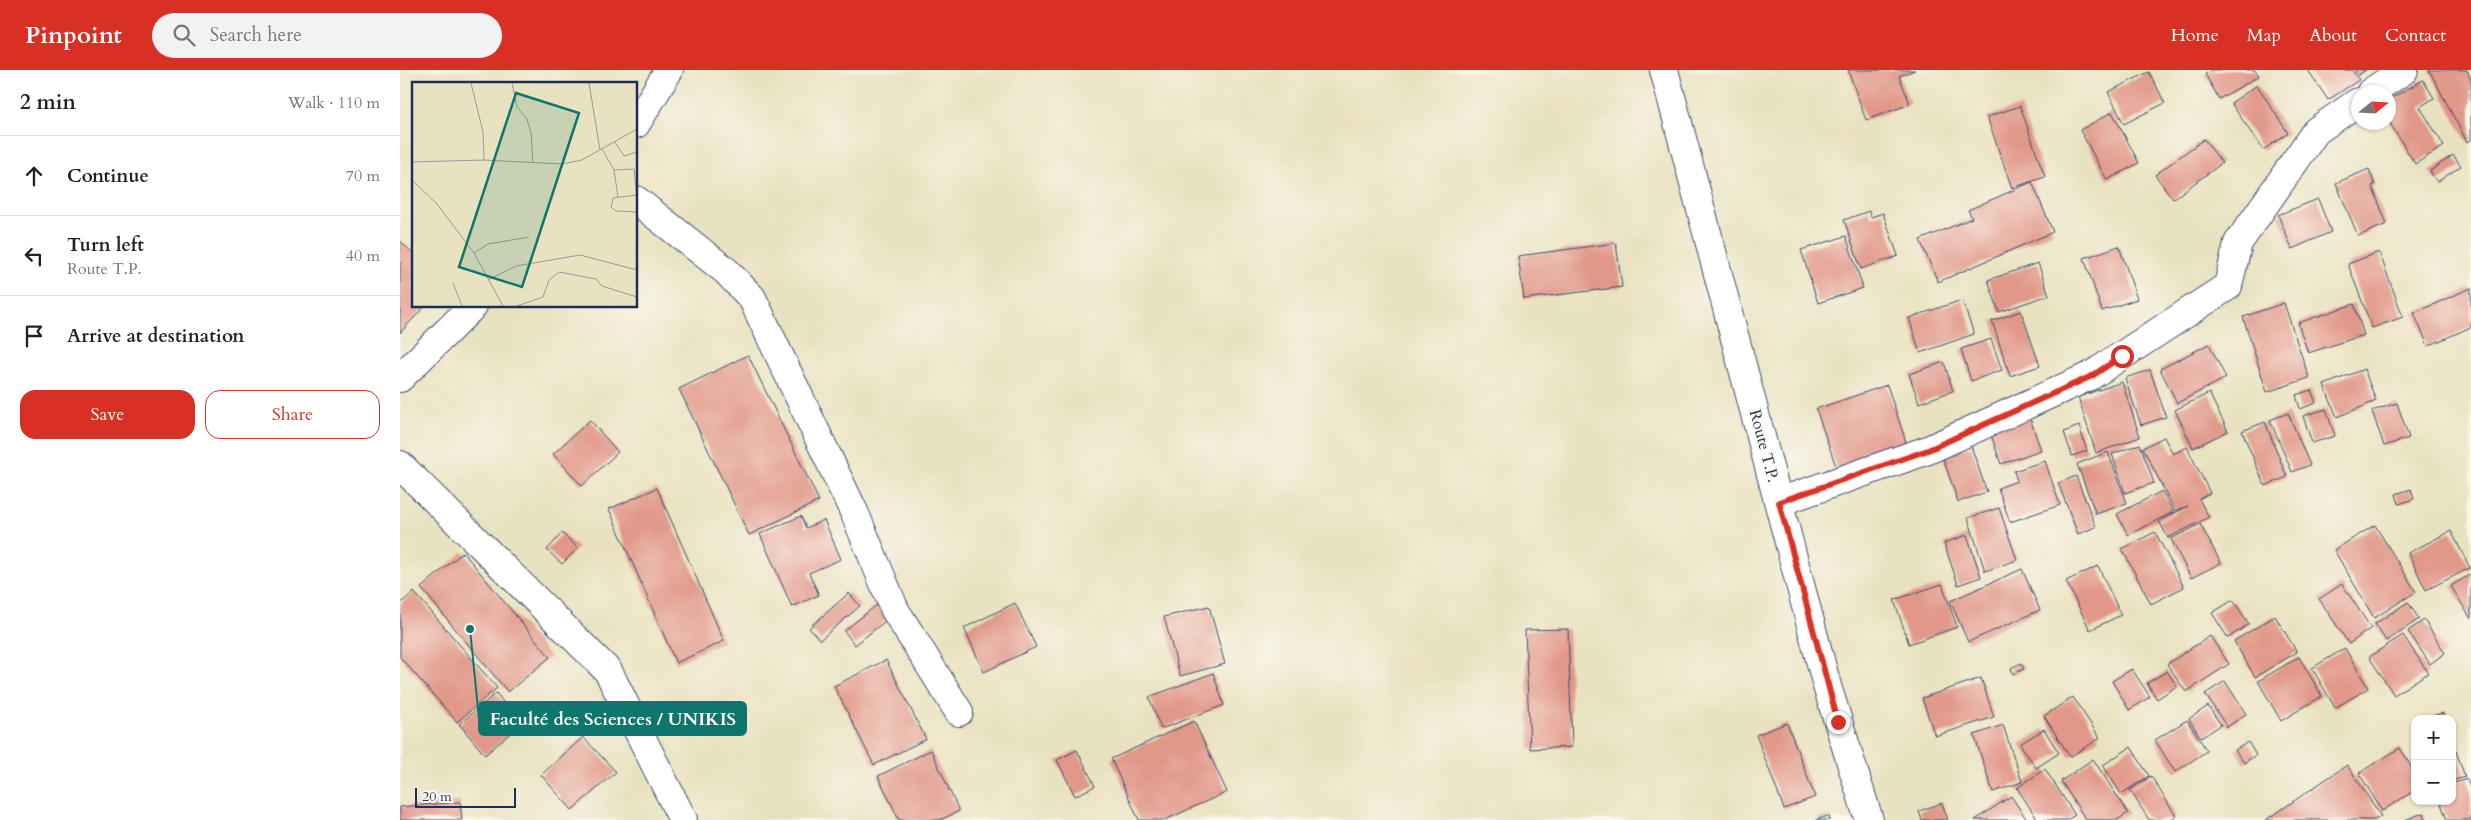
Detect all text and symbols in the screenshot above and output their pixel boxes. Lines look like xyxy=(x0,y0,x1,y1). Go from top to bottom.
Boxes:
search box xyxy=(152,13,502,58)
text: Pinpoint xyxy=(25,19,122,52)
icon: search xyxy=(170,21,198,49)
text: Search here xyxy=(210,22,302,48)
text: Home xyxy=(2171,23,2219,48)
text: Map xyxy=(2247,23,2281,48)
text: About xyxy=(2309,23,2357,48)
text: Contact xyxy=(2385,23,2446,48)
inset map xyxy=(412,82,638,308)
north arrow xyxy=(2351,85,2396,130)
text: 2 min xyxy=(20,88,76,117)
text: Walk · 110 m xyxy=(288,92,380,114)
icon: ahead xyxy=(20,162,48,190)
text: Continue xyxy=(67,163,149,189)
text: 70 m xyxy=(346,165,380,187)
text: Turn left xyxy=(67,232,144,258)
icon: left xyxy=(20,242,48,270)
text: 40 m xyxy=(346,245,380,267)
text: Route T.P. xyxy=(67,258,141,280)
icon: arrive xyxy=(20,322,48,350)
text: Arrive at destination xyxy=(67,323,244,349)
route start xyxy=(2111,345,2134,368)
button: Save xyxy=(20,390,195,439)
button: Share xyxy=(205,390,380,439)
street label: Route T.P. xyxy=(1744,407,1784,485)
callout: Faculté des Sciences / UNIKIS xyxy=(479,702,746,735)
text: Faculté des Sciences / UNIKIS xyxy=(490,707,736,732)
route end xyxy=(1827,711,1850,734)
map controls xyxy=(2411,715,2456,805)
button: + xyxy=(2411,715,2456,760)
button: − xyxy=(2411,760,2456,805)
scale bar xyxy=(415,785,516,808)
text: 20 m xyxy=(422,787,452,806)

